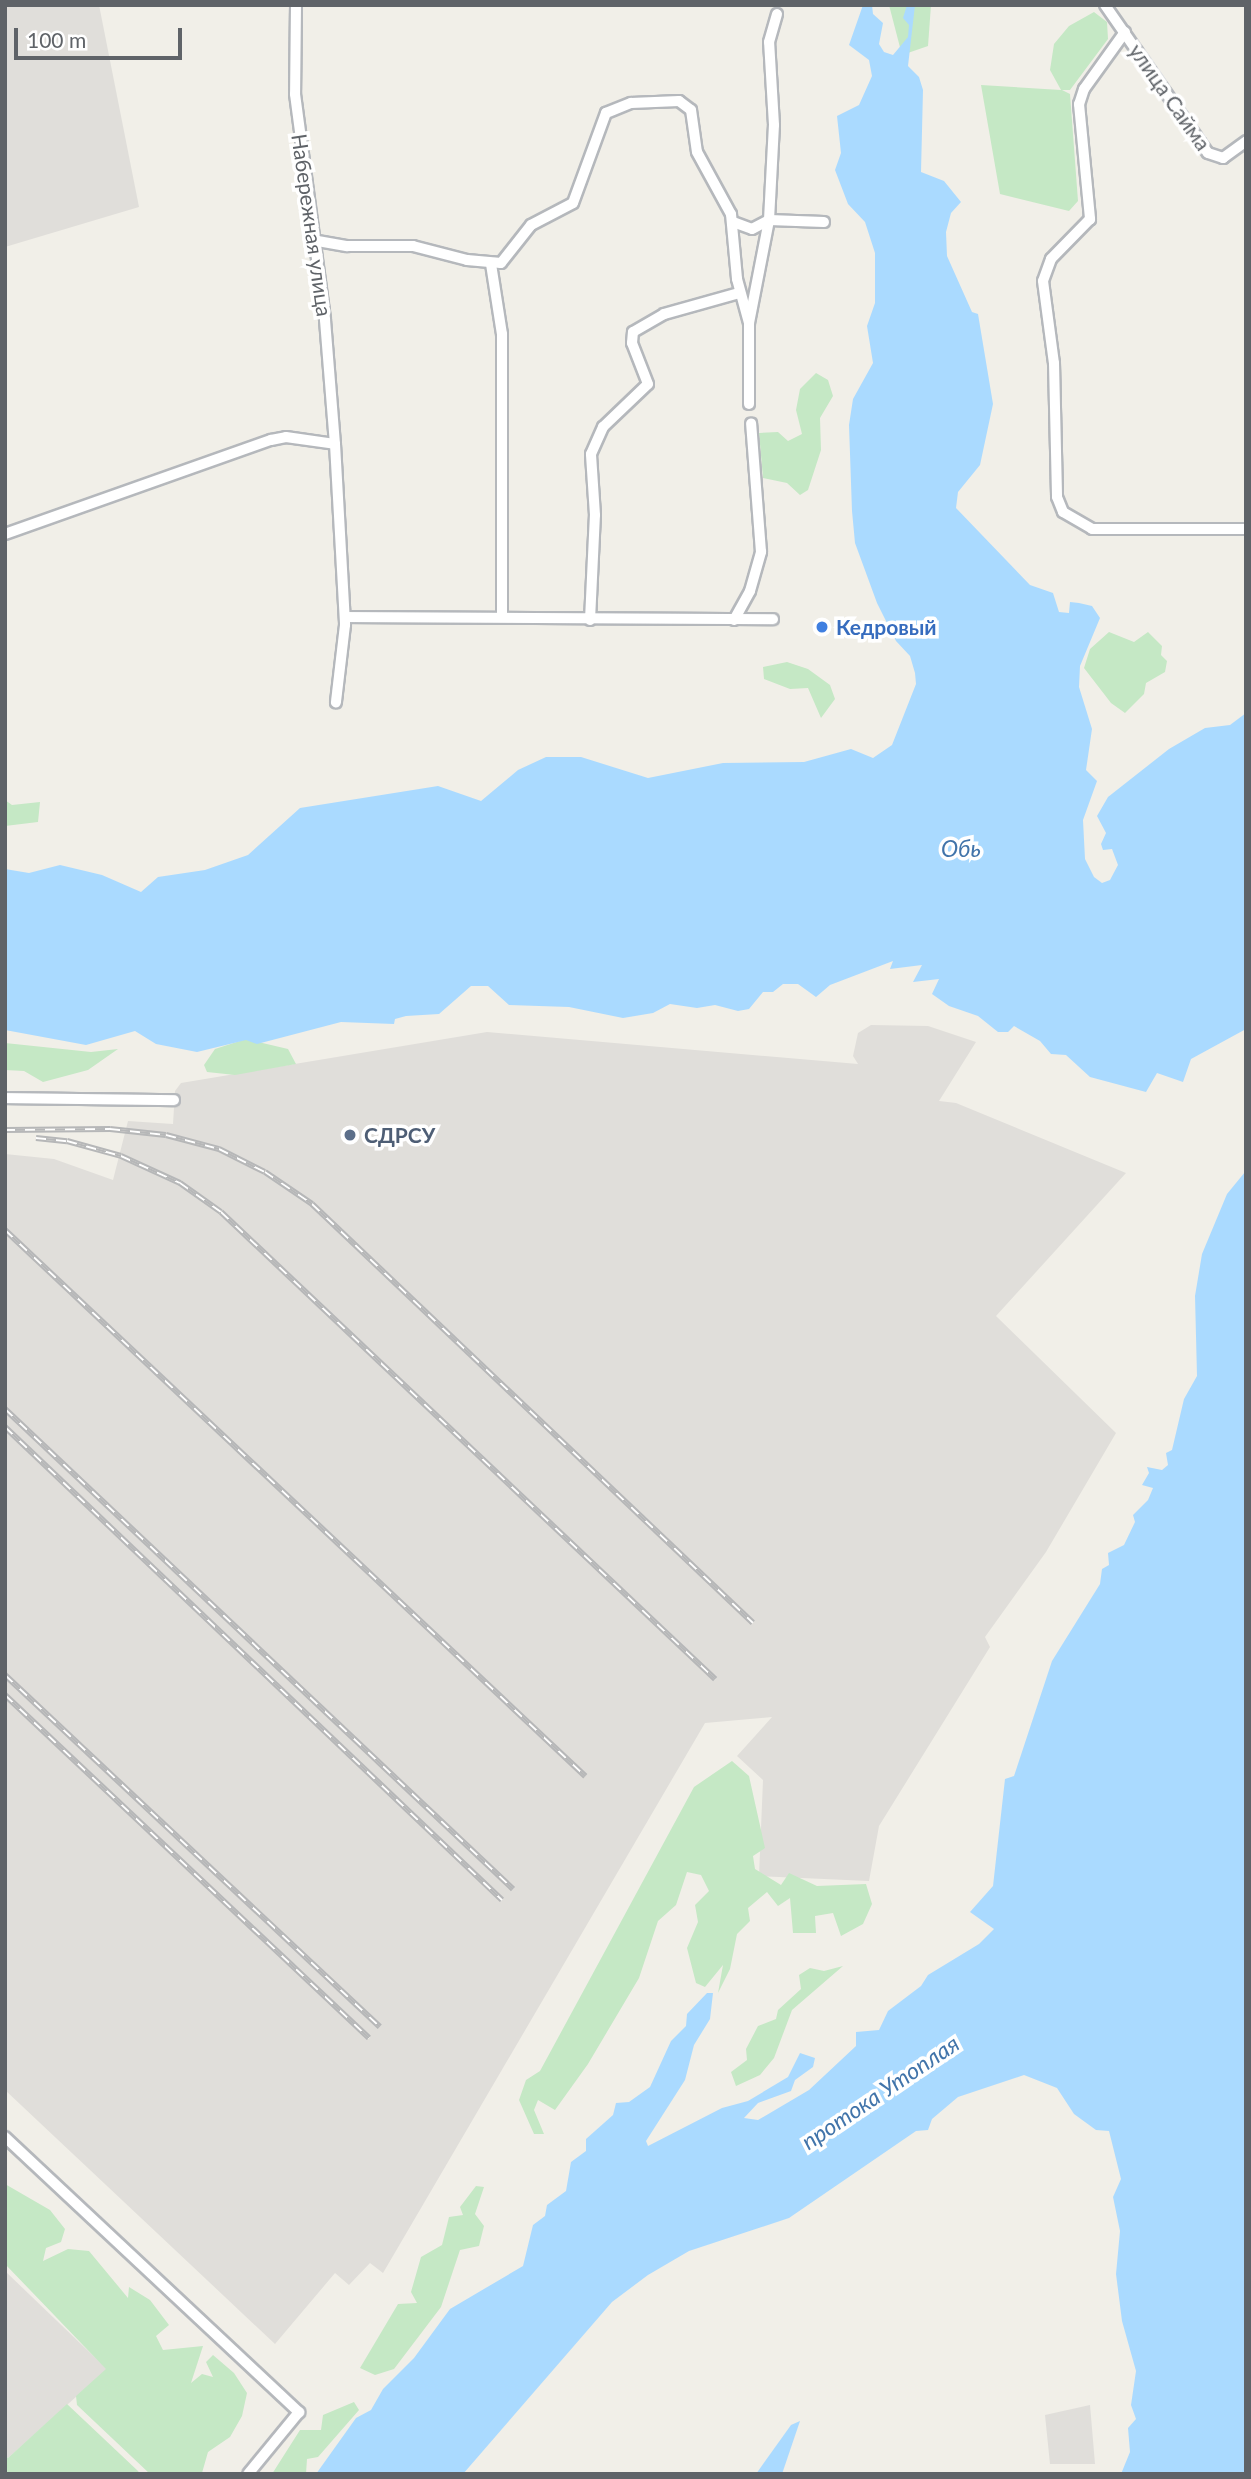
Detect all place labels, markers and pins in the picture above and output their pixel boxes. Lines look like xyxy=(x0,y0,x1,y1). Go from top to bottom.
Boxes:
place label: Кедровый xyxy=(836,614,937,640)
marker: Кедровый xyxy=(814,619,830,635)
place label: СДРСУ xyxy=(364,1122,435,1148)
marker: СДРСУ xyxy=(342,1127,358,1143)

